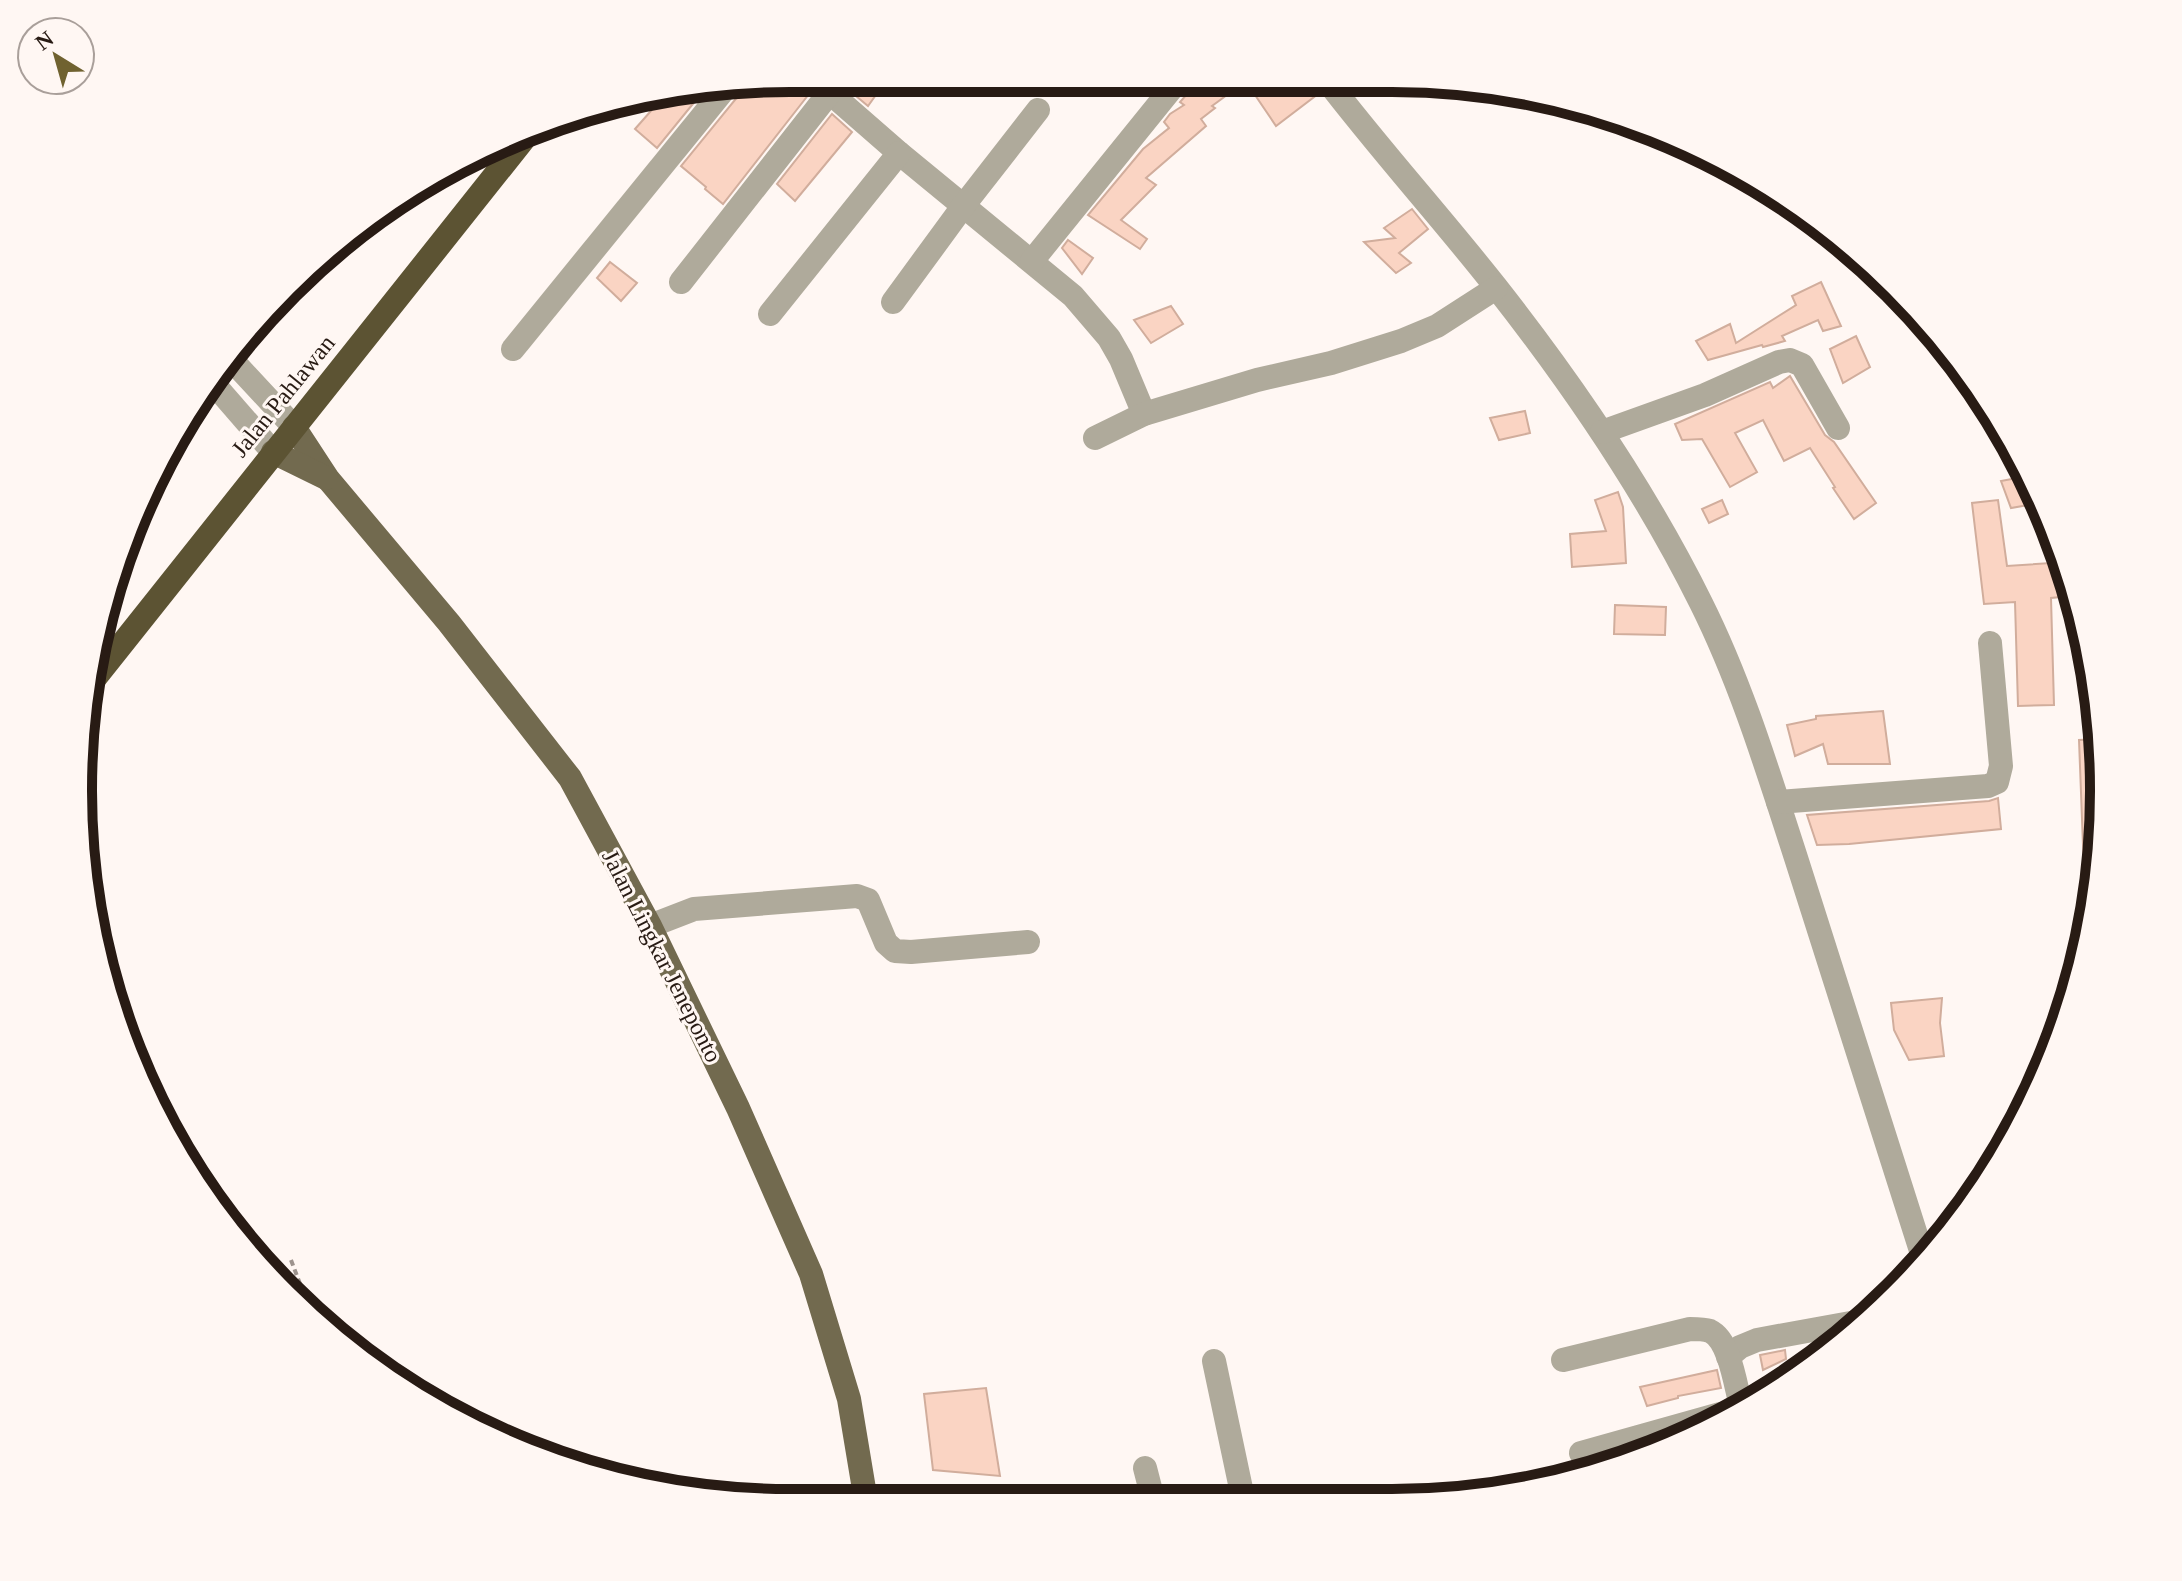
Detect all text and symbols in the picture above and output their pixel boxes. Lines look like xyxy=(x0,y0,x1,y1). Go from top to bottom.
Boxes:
north arrow xyxy=(16,16,96,96)
text: N xyxy=(30,26,58,55)
street label: Jalan Pahlawan xyxy=(226,330,340,462)
street label: Jalan Lingkar Jeneponto xyxy=(597,846,727,1066)

